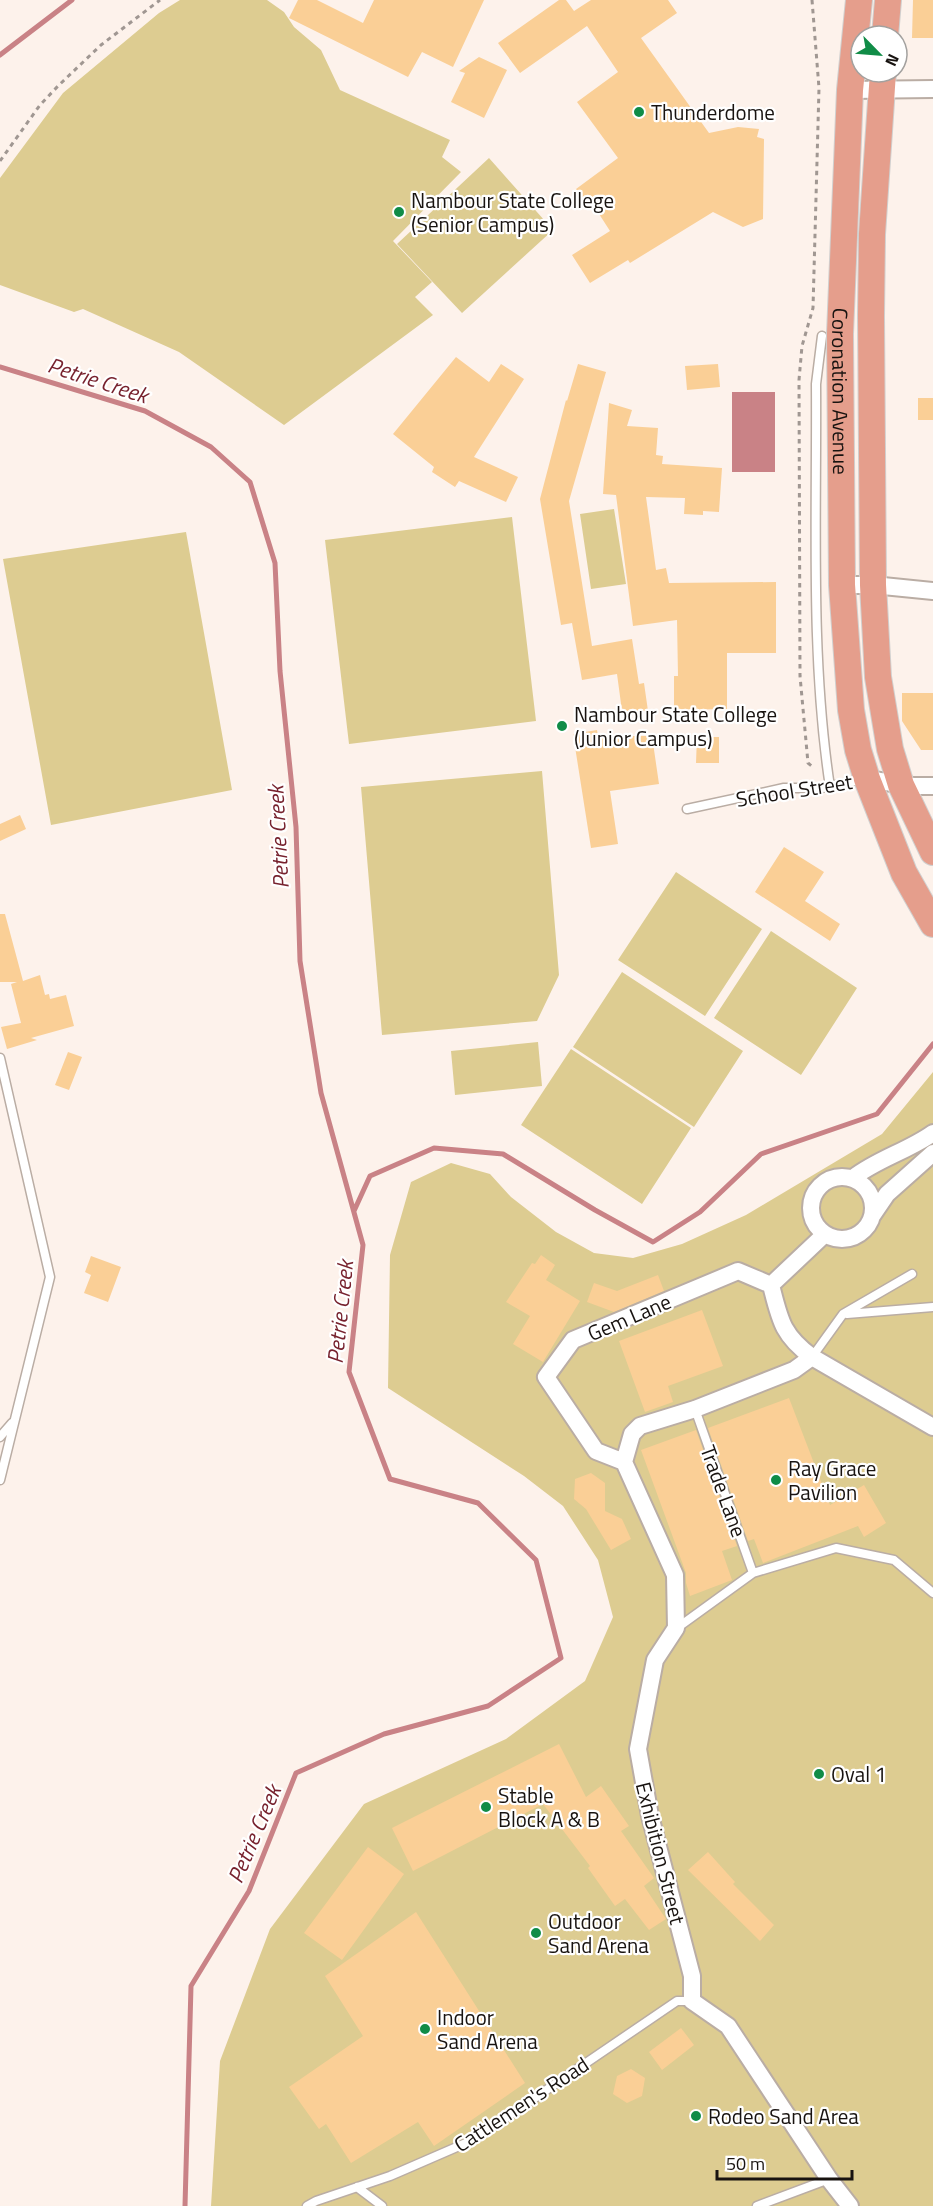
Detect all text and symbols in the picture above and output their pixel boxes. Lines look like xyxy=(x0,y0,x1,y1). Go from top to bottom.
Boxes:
north arrow xyxy=(849,24,909,84)
text: N xyxy=(879,50,906,70)
place label: Thunderdome xyxy=(651,96,775,128)
marker: Thunderdome xyxy=(632,105,646,119)
place label: Nambour State College (Senior Campus) xyxy=(411,184,614,240)
marker: Nambour State College (Senior Campus) xyxy=(392,205,406,219)
street label: Coronation Avenue xyxy=(824,307,857,475)
water label: Petrie Creek xyxy=(43,348,155,413)
place label: Nambour State College (Junior Campus) xyxy=(574,698,777,754)
marker: Nambour State College (Junior Campus) xyxy=(555,719,569,733)
street label: School Street xyxy=(733,765,855,815)
water label: Petrie Creek xyxy=(258,782,298,890)
water label: Petrie Creek xyxy=(318,1257,363,1365)
street label: Gem Lane xyxy=(582,1285,676,1349)
street label: Trade Lane xyxy=(693,1441,755,1541)
place label: Ray Grace Pavilion xyxy=(788,1452,876,1508)
marker: Ray Grace Pavilion xyxy=(769,1473,783,1487)
place label: Oval 1 xyxy=(831,1758,887,1790)
marker: Oval 1 xyxy=(812,1767,826,1781)
water label: Petrie Creek xyxy=(218,1778,291,1888)
street label: Exhibition Street xyxy=(628,1778,694,1928)
place label: Stable Block A & B xyxy=(498,1779,600,1835)
marker: Stable Block A & B xyxy=(479,1800,493,1814)
place label: Outdoor Sand Arena xyxy=(548,1905,649,1961)
marker: Outdoor Sand Arena xyxy=(529,1926,543,1940)
place label: Indoor Sand Arena xyxy=(437,2001,538,2057)
marker: Indoor Sand Arena xyxy=(418,2022,432,2036)
street label: Cattlemen's Road xyxy=(447,2048,595,2160)
place label: Rodeo Sand Area xyxy=(708,2100,859,2132)
marker: Rodeo Sand Area xyxy=(689,2109,703,2123)
scale bar xyxy=(717,2143,852,2181)
text: 50 m xyxy=(726,2150,765,2177)

